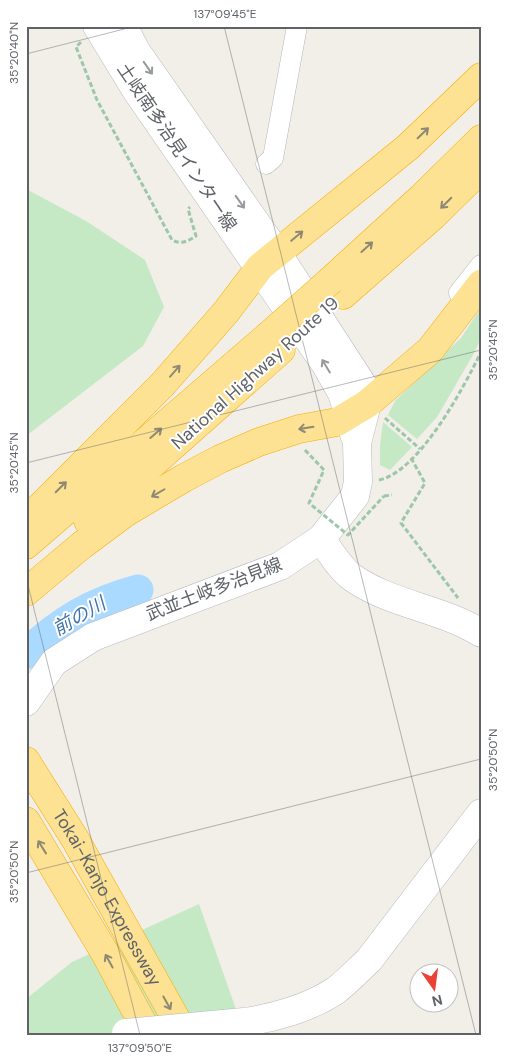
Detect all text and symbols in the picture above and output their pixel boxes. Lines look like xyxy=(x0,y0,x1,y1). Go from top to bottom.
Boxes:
text: 137°09'45"E xyxy=(194,6,257,22)
text: 35°20'40"N xyxy=(6,22,22,84)
street label: 土岐南多治見インター線 xyxy=(112,58,242,236)
one-way arrow xyxy=(143,61,153,75)
one-way arrow xyxy=(417,127,429,139)
one-way arrow xyxy=(235,194,245,208)
one-way arrow xyxy=(440,197,452,209)
one-way arrow xyxy=(291,230,304,242)
one-way arrow xyxy=(361,241,374,253)
street label: National Highway Route 19 xyxy=(166,291,344,455)
text: 35°20'45"N xyxy=(485,320,501,381)
one-way arrow xyxy=(321,359,332,373)
one-way arrow xyxy=(169,365,180,378)
one-way arrow xyxy=(299,423,315,433)
one-way arrow xyxy=(149,427,162,439)
text: 35°20'45"N xyxy=(6,433,22,494)
one-way arrow xyxy=(55,480,67,493)
one-way arrow xyxy=(151,488,166,498)
street label: 武並土岐多治見線 xyxy=(142,552,286,626)
water label: 前の川 xyxy=(48,590,112,641)
text: 35°20'50"N xyxy=(485,729,501,791)
street label: Tokai-Kanjo Expressway xyxy=(47,805,167,990)
one-way arrow xyxy=(37,840,47,854)
text: 35°20'50"N xyxy=(6,841,22,903)
one-way arrow xyxy=(104,954,114,969)
north arrow xyxy=(410,964,460,1014)
text: N xyxy=(430,991,444,1011)
one-way arrow xyxy=(163,995,173,1010)
text: 137°09'50"E xyxy=(108,1040,172,1056)

